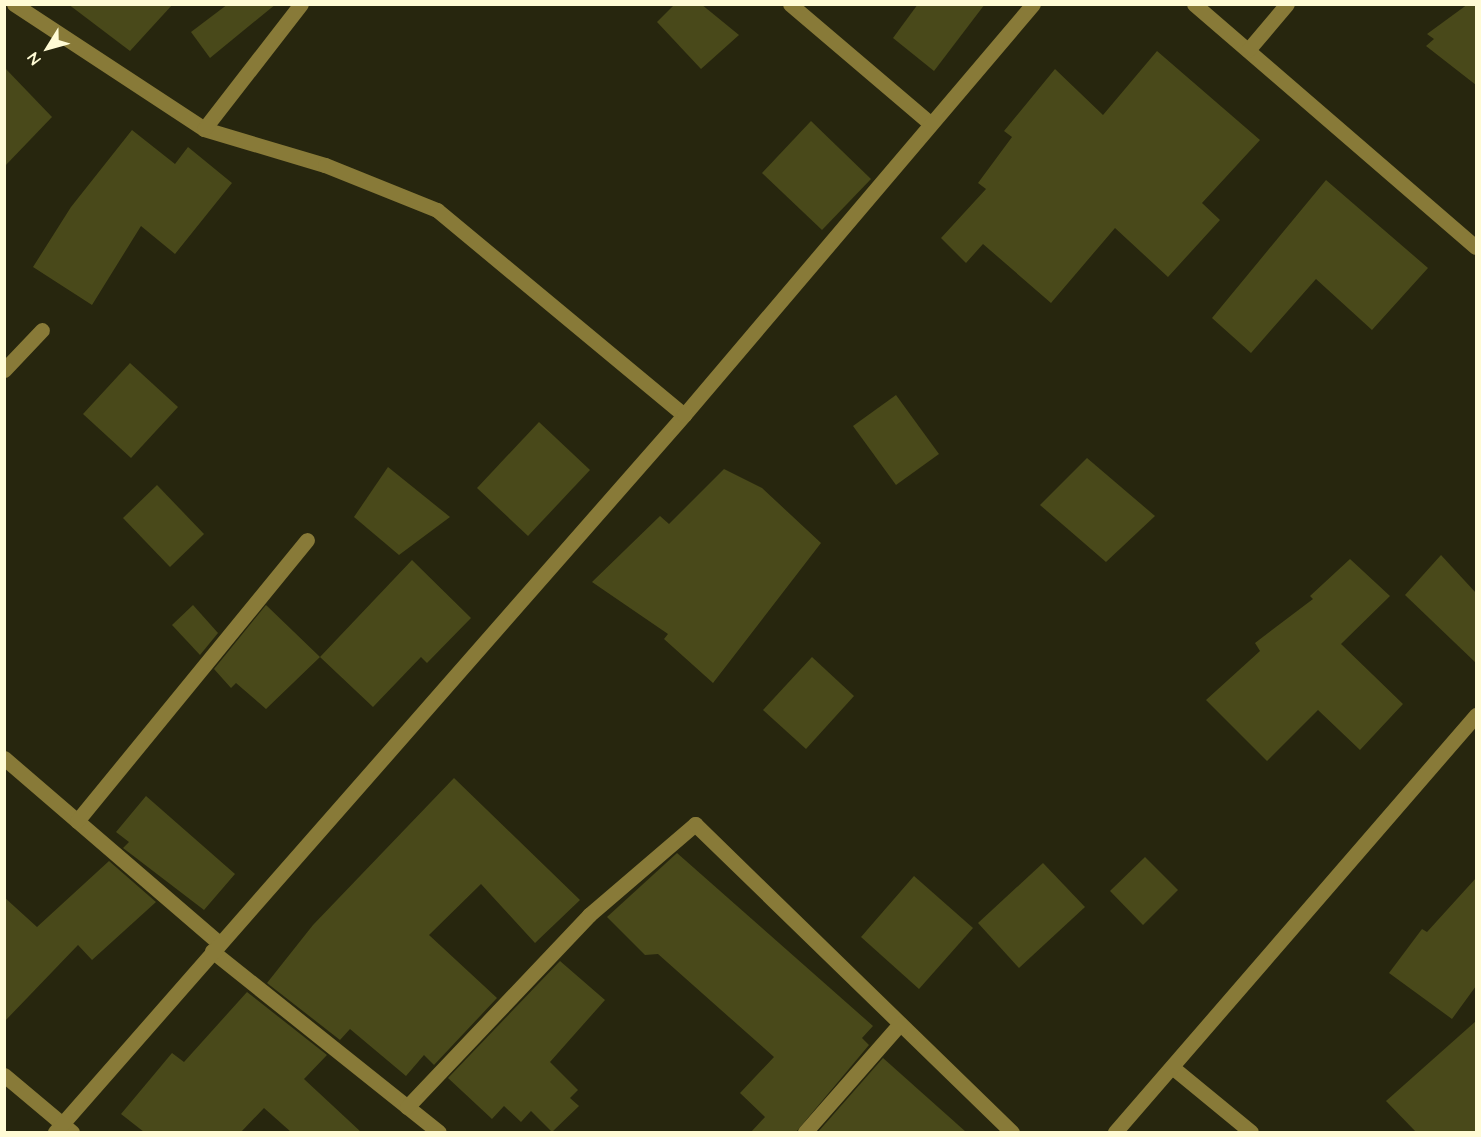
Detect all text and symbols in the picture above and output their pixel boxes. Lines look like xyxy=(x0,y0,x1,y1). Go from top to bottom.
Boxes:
north arrow xyxy=(18,18,78,78)
text: N xyxy=(22,48,45,70)

